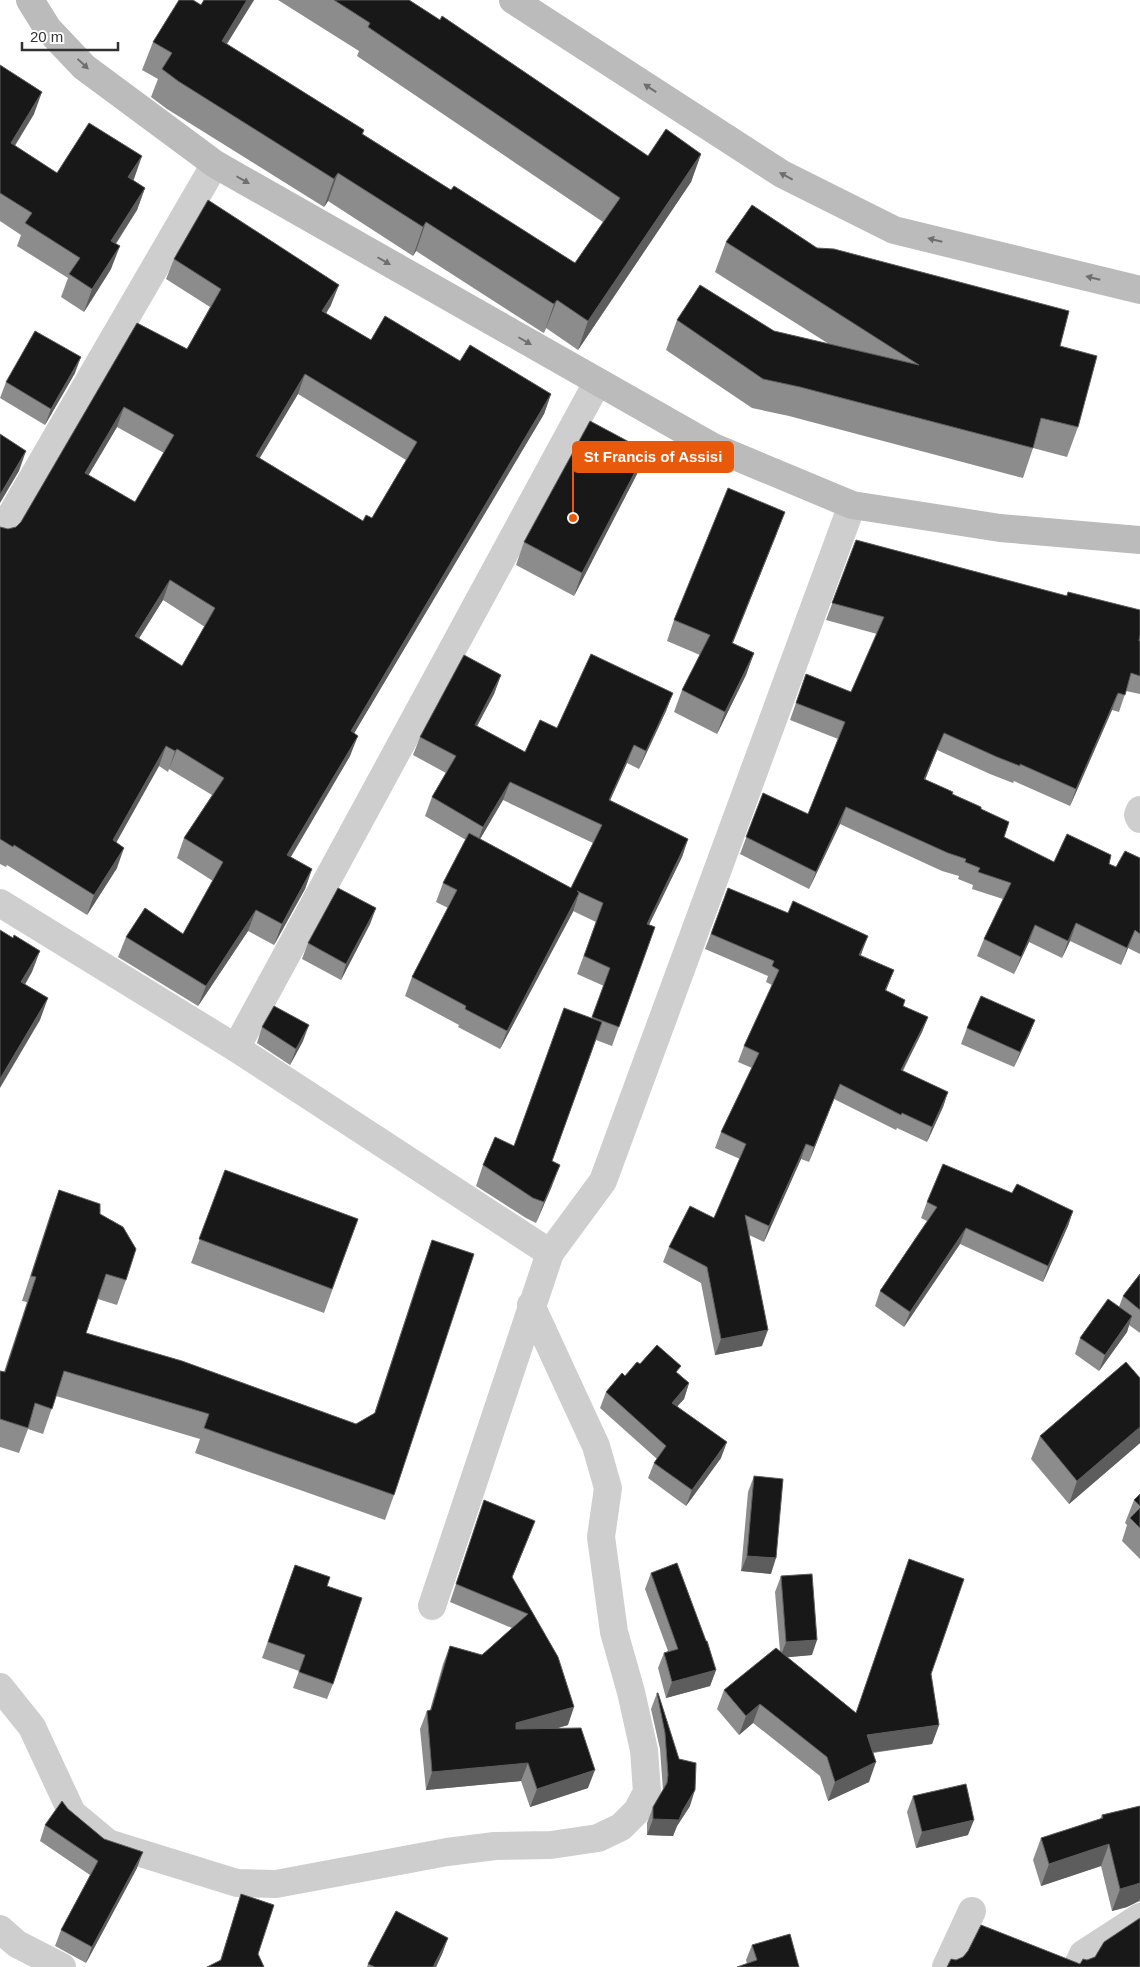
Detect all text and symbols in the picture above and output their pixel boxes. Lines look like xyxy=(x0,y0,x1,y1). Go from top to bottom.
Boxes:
scale bar xyxy=(22,20,119,52)
text: 20 m xyxy=(30,28,63,45)
one-way arrow xyxy=(76,59,89,70)
one-way arrow xyxy=(643,83,656,93)
one-way arrow xyxy=(780,171,793,180)
one-way arrow xyxy=(235,176,250,184)
one-way arrow xyxy=(927,236,942,244)
one-way arrow xyxy=(377,256,390,265)
one-way arrow xyxy=(1085,274,1100,282)
one-way arrow xyxy=(518,337,531,346)
callout: St Francis of Assisi xyxy=(573,442,733,472)
text: St Francis of Assisi xyxy=(584,448,722,465)

